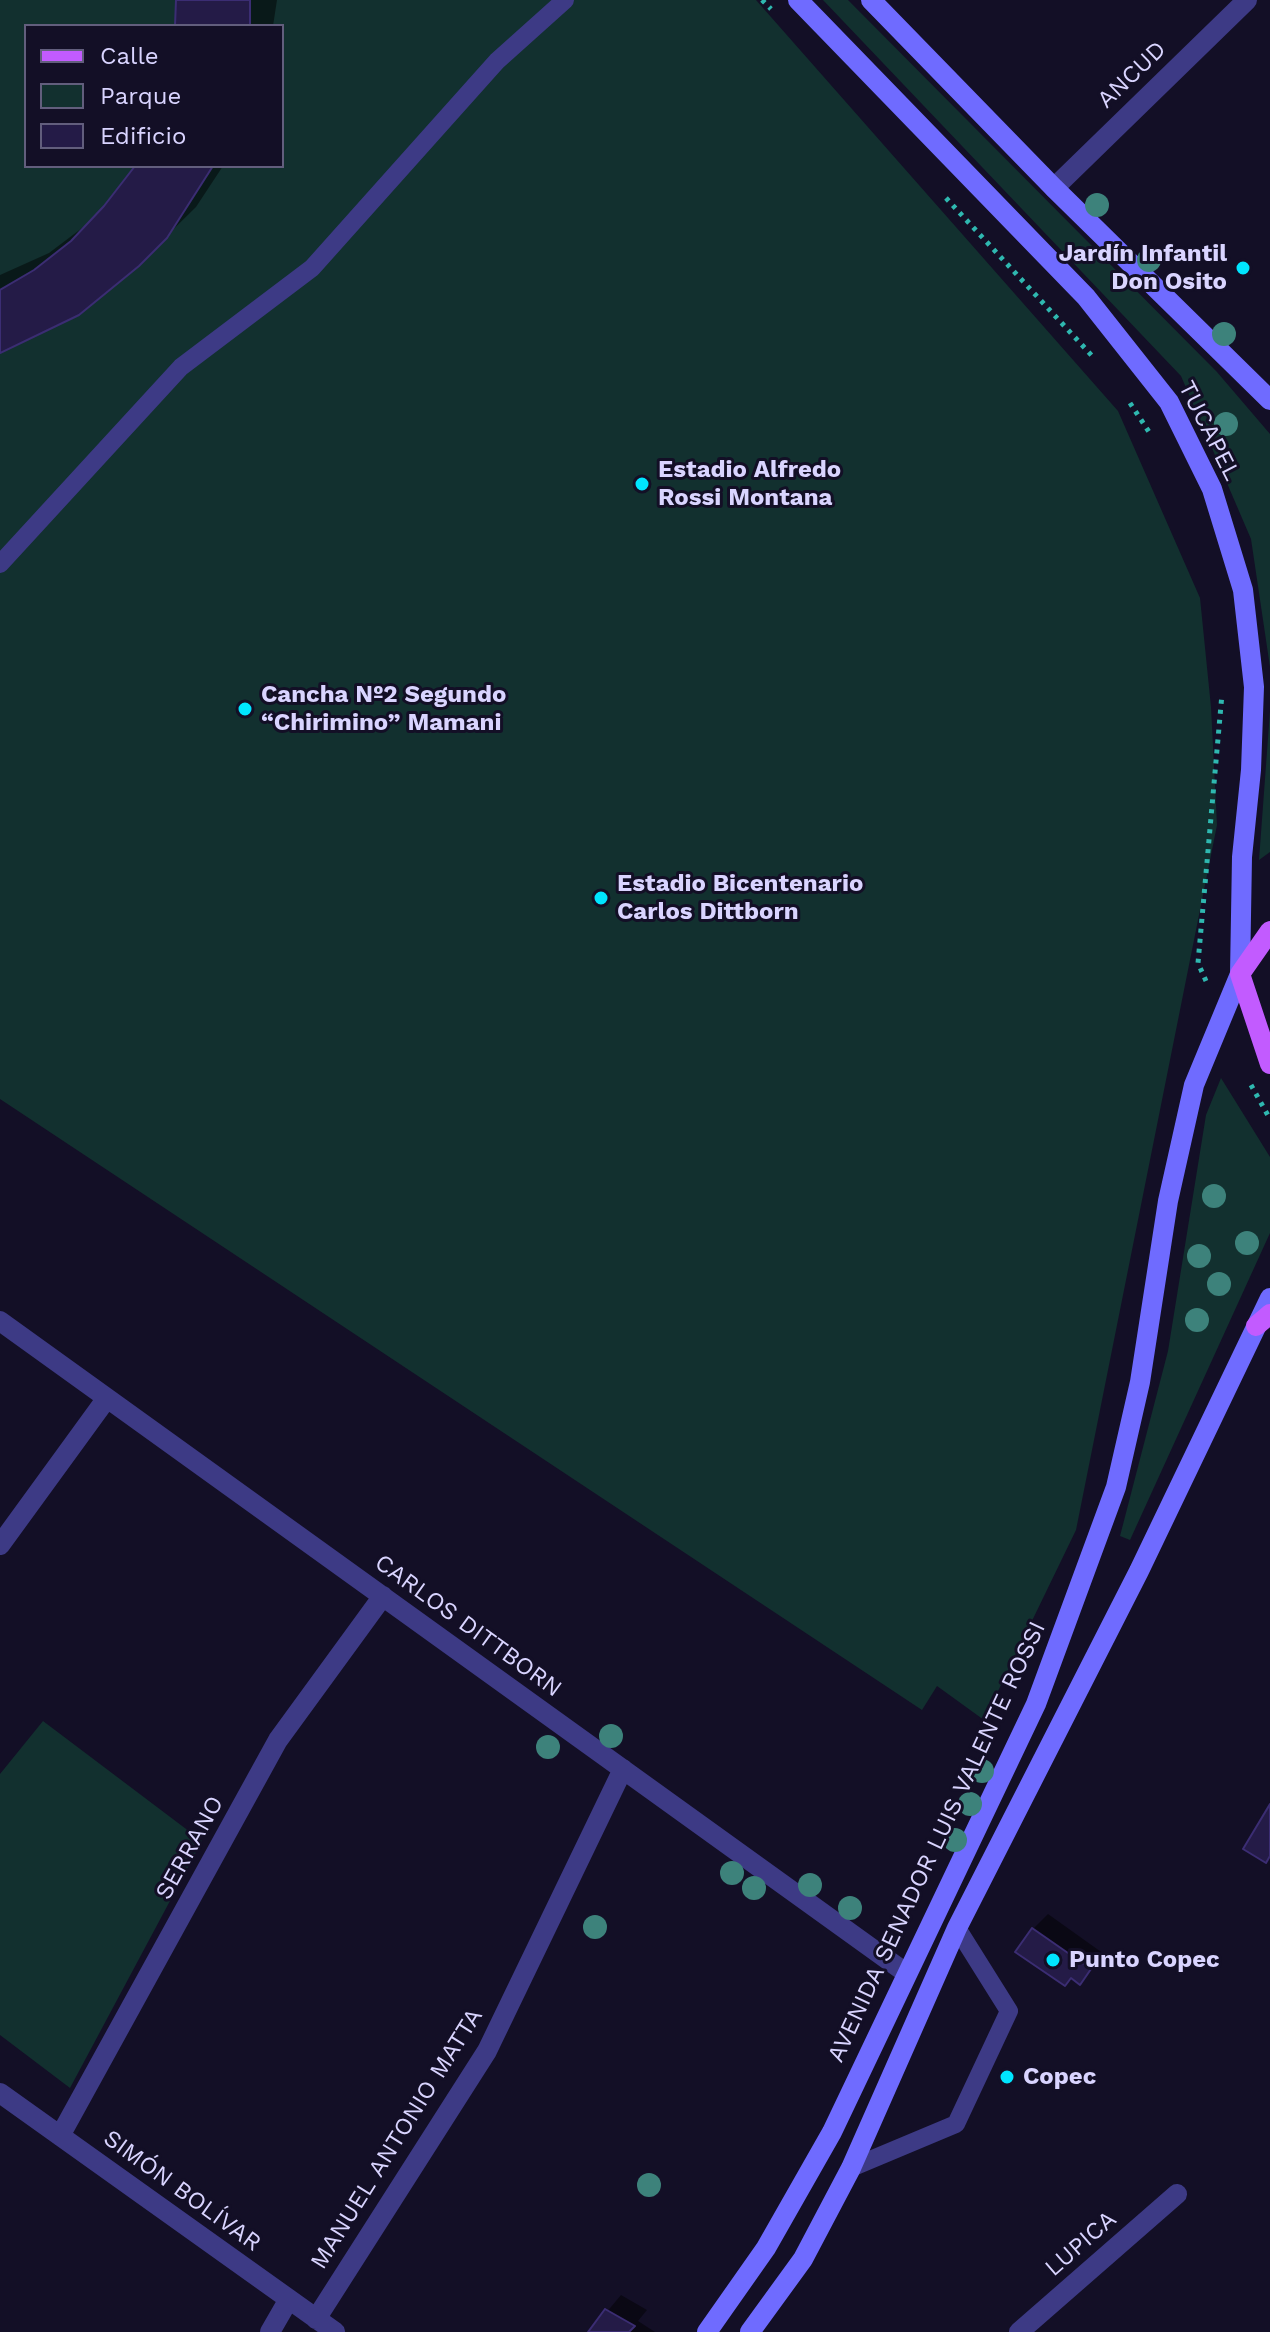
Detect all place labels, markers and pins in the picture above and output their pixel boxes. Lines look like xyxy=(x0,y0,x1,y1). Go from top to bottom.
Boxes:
place label: Jardín Infantil Don Osito xyxy=(1058,240,1227,296)
marker: Jardín Infantil Don Osito xyxy=(1234,259,1252,277)
place label: Estadio Alfredo Rossi Montana xyxy=(658,456,841,512)
marker: Estadio Alfredo Rossi Montana xyxy=(633,475,651,493)
place label: Cancha Nº2 Segundo “Chirimino” Mamani xyxy=(261,681,506,737)
marker: Cancha Nº2 Segundo “Chirimino” Mamani xyxy=(236,700,254,718)
place label: Estadio Bicentenario Carlos Dittborn xyxy=(617,870,863,926)
marker: Estadio Bicentenario Carlos Dittborn xyxy=(592,889,610,907)
place label: Punto Copec xyxy=(1069,1946,1220,1974)
marker: Punto Copec xyxy=(1044,1951,1062,1969)
place label: Copec xyxy=(1023,2063,1096,2091)
marker: Copec xyxy=(998,2068,1016,2086)

